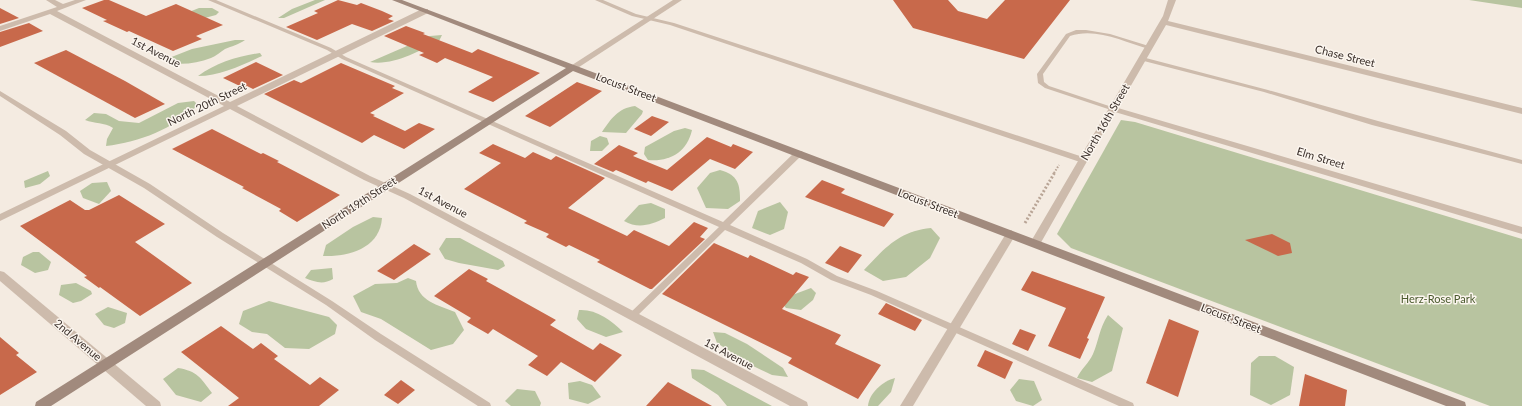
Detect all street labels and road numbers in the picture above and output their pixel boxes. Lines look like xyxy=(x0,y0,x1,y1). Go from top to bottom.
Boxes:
street label: 1st Avenue xyxy=(129,34,183,70)
street label: Chase Street xyxy=(1314,42,1376,69)
street label: Locust Street xyxy=(594,69,658,104)
street label: North 20th Street xyxy=(165,79,248,128)
street label: North 16th Street xyxy=(1077,81,1132,162)
street label: Elm Street xyxy=(1295,144,1347,171)
street label: North 19th Street xyxy=(319,174,398,231)
street label: 1st Avenue xyxy=(416,183,470,220)
street label: Locust Street xyxy=(896,185,960,220)
street label: Locust Street xyxy=(1199,300,1263,335)
street label: 2nd Avenue xyxy=(52,316,105,363)
street label: 1st Avenue xyxy=(702,335,756,372)

